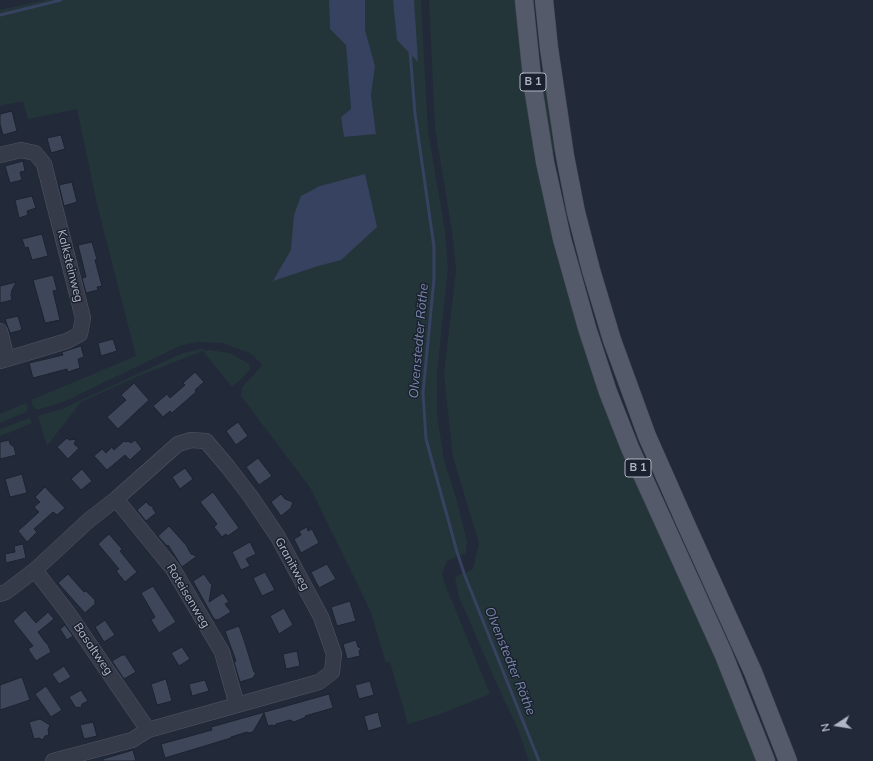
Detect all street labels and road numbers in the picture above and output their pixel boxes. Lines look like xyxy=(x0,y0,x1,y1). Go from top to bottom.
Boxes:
road number: B 1 xyxy=(520,73,546,91)
street label: Kalksteinweg xyxy=(54,228,86,304)
road number: B 1 xyxy=(625,459,651,477)
street label: Granitweg xyxy=(272,535,312,593)
street label: Roteisenweg xyxy=(163,561,213,631)
street label: Basaltweg xyxy=(70,620,116,678)

